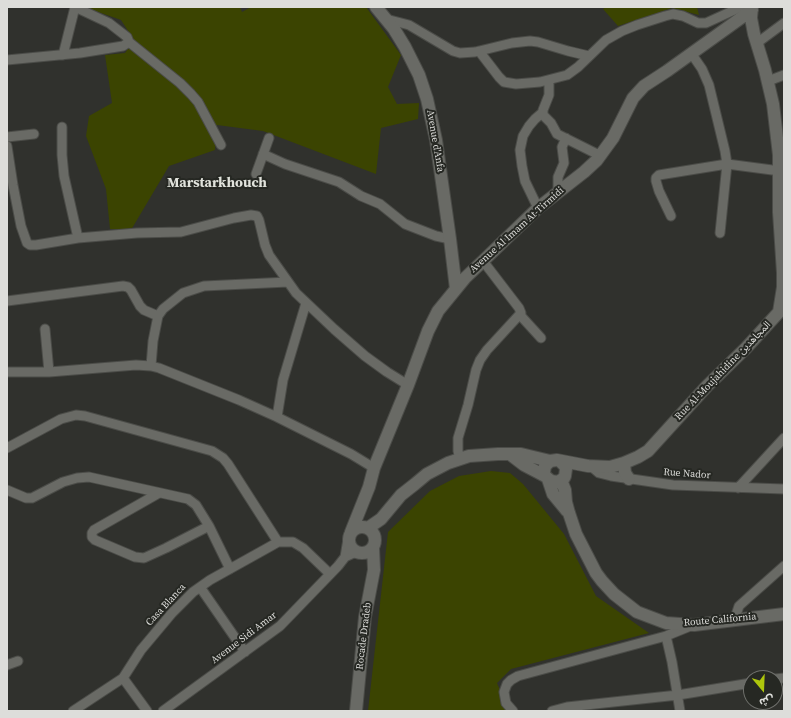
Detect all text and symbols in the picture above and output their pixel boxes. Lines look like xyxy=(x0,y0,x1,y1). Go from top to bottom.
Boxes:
street label: Avenue d'Anfa xyxy=(424,109,446,173)
district label: Marstarkhouch xyxy=(167,175,267,191)
street label: Avenue Al Imam At-Tirmidi xyxy=(467,185,567,275)
street label: Rue Al-Moujahidine المجاهدين xyxy=(673,319,773,423)
street label: Rue Nador xyxy=(663,466,711,482)
street label: Casa Blanca xyxy=(143,581,189,629)
street label: Rocade Dradeb xyxy=(354,602,374,670)
street label: Avenue Sidi Amar xyxy=(209,609,279,667)
street label: Route California xyxy=(683,611,757,629)
north arrow xyxy=(743,670,783,710)
text: ش xyxy=(757,691,776,710)

